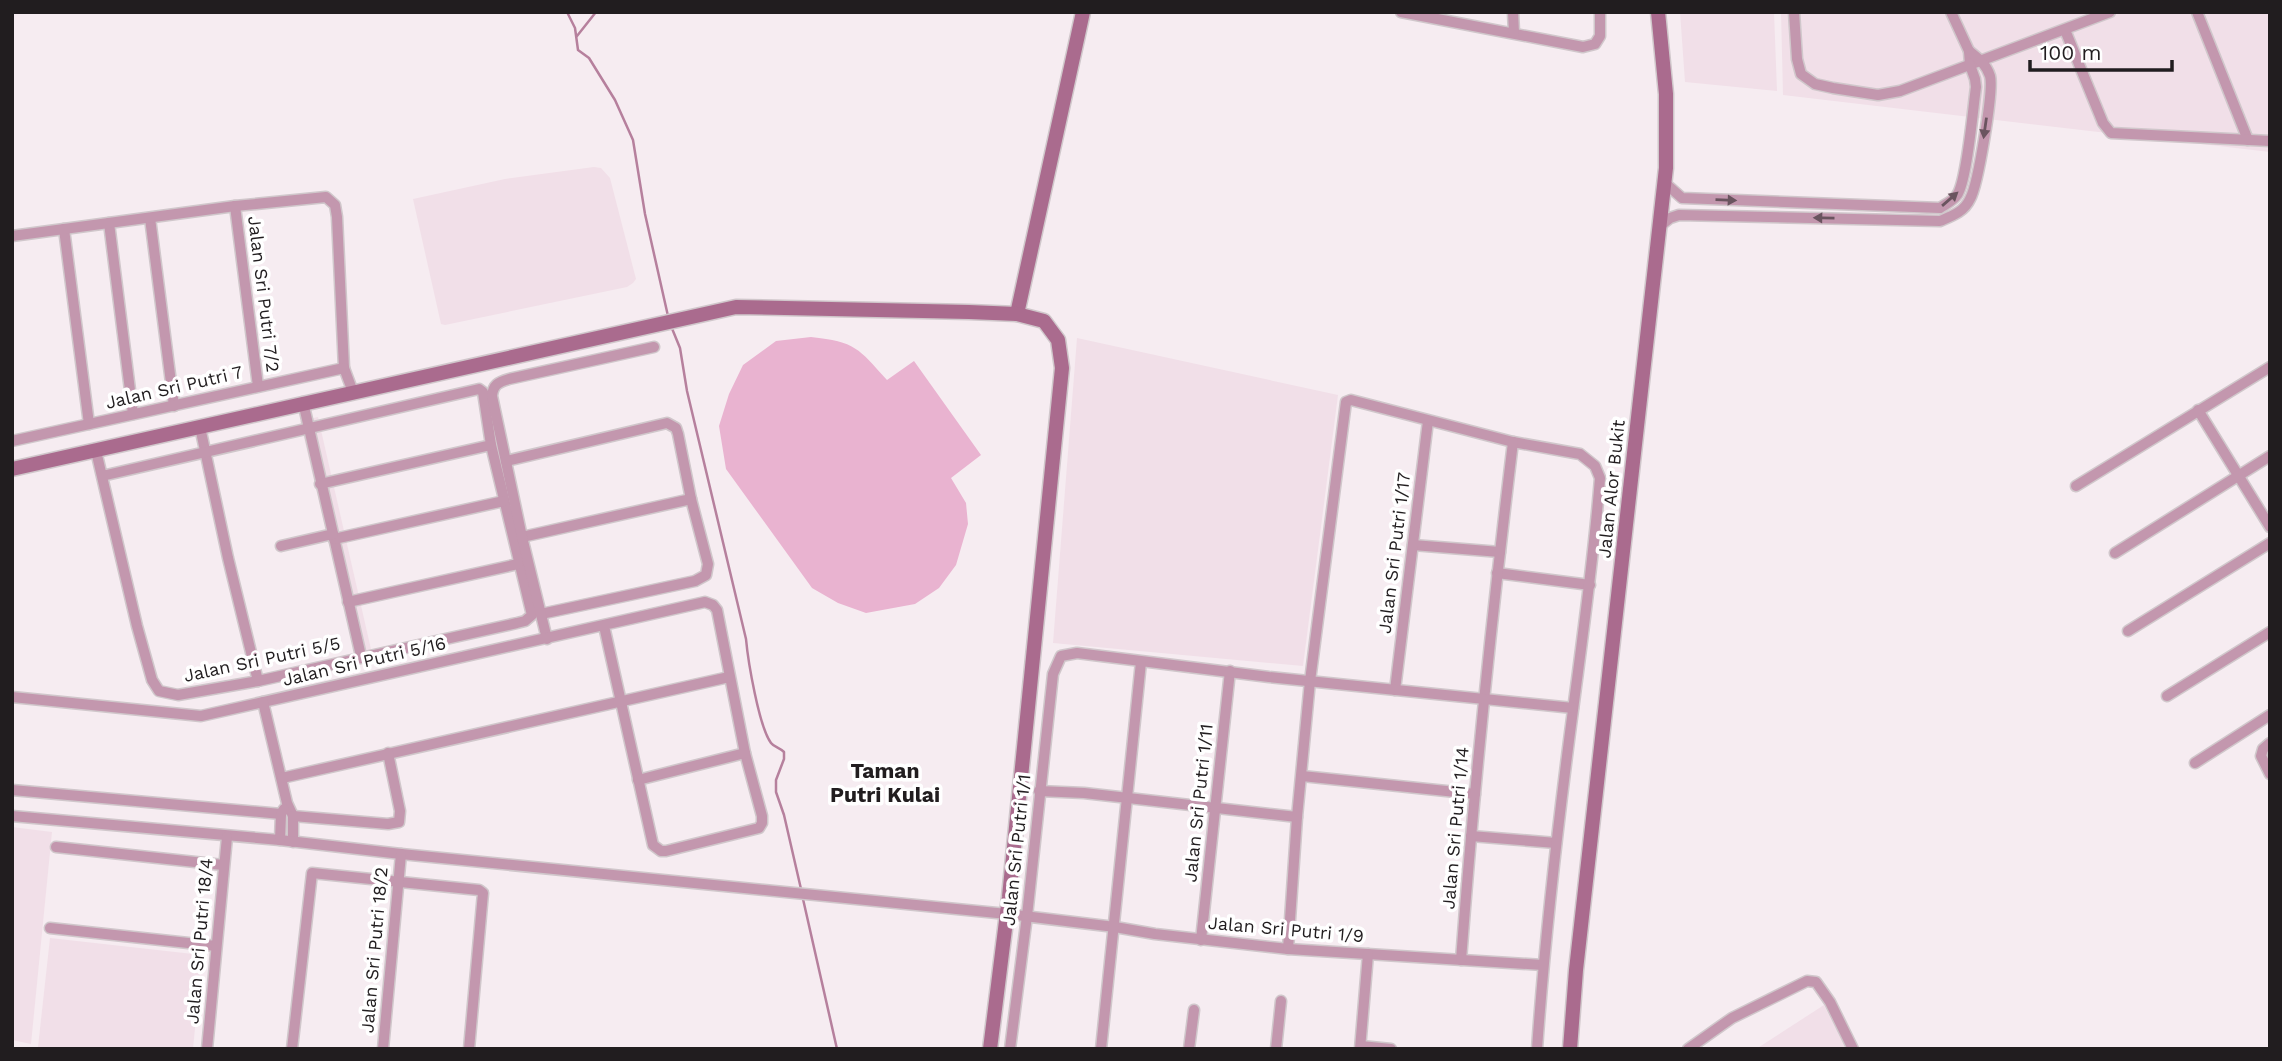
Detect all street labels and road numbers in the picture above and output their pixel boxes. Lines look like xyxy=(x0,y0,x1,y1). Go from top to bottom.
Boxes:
street label: Jalan Sri Putri 7/2 xyxy=(244,215,284,373)
street label: Jalan Sri Putri 7 xyxy=(103,361,245,413)
street label: Jalan Alor Bukit xyxy=(1593,418,1629,559)
street label: Jalan Sri Putri 1/17 xyxy=(1374,471,1414,635)
street label: Jalan Sri Putri 5/5 xyxy=(182,632,342,686)
street label: Jalan Sri Putri 5/16 xyxy=(280,632,448,690)
street label: Jalan Sri Putri 1/11 xyxy=(1179,723,1217,883)
street label: Jalan Sri Putri 1/14 xyxy=(1437,746,1473,910)
street label: Jalan Sri Putri 1/1 xyxy=(998,773,1034,927)
street label: Jalan Sri Putri 18/4 xyxy=(181,857,217,1025)
street label: Jalan Sri Putri 18/2 xyxy=(356,866,392,1034)
street label: Jalan Sri Putri 1/9 xyxy=(1207,912,1365,946)

